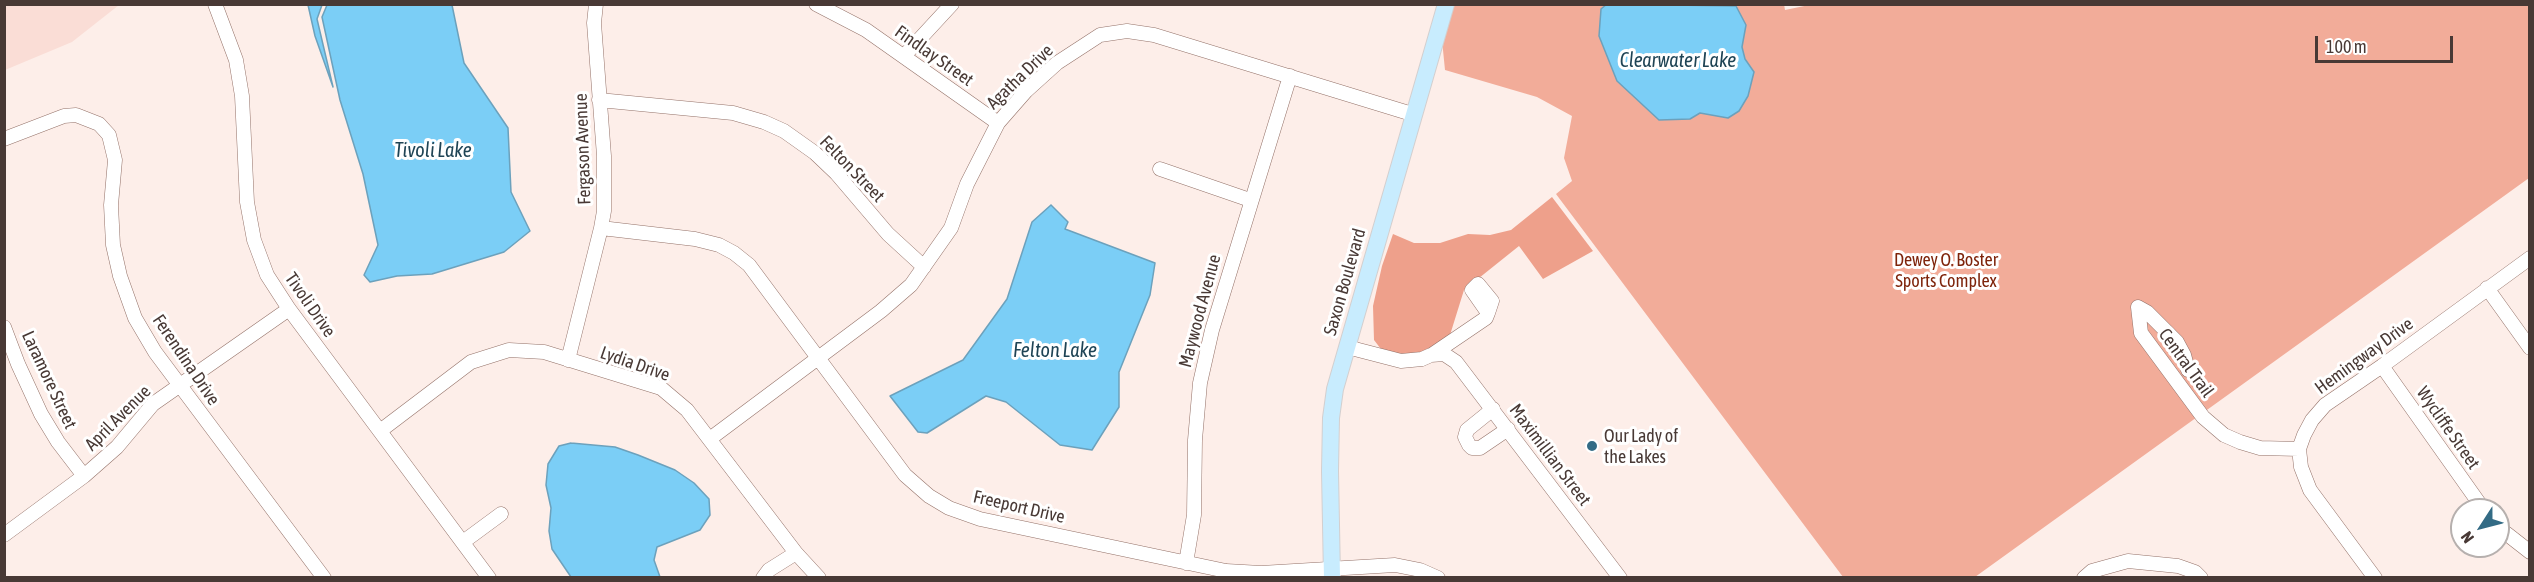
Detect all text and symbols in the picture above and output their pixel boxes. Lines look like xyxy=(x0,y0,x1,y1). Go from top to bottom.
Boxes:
street label: Findlay Street xyxy=(890,21,978,91)
scale bar xyxy=(2318,24,2456,62)
text: 100 m xyxy=(2326,36,2367,57)
street label: Agatha Drive xyxy=(982,40,1058,114)
water label: Clearwater Lake xyxy=(1620,49,1736,73)
street label: Fergason Avenue xyxy=(570,93,596,205)
street label: Felton Street xyxy=(815,131,889,207)
water label: Tivoli Lake xyxy=(394,139,472,163)
street label: Saxon Boulevard xyxy=(1319,226,1371,338)
park label: Dewey O. Boster Sports Complex xyxy=(1894,249,1998,292)
street label: Maywood Avenue xyxy=(1175,252,1225,370)
street label: Tivoli Drive xyxy=(280,269,340,341)
street label: Ferendina Drive xyxy=(148,311,224,409)
street label: Hemingway Drive xyxy=(2311,313,2417,399)
street label: Central Trail xyxy=(2154,324,2218,402)
street label: Laramore Street xyxy=(17,328,81,432)
water label: Felton Lake xyxy=(1013,339,1097,363)
street label: Lydia Drive xyxy=(597,342,673,386)
street label: April Avenue xyxy=(81,381,155,455)
street label: Wycliffe Street xyxy=(2412,383,2484,473)
street label: Maximillian Street xyxy=(1505,400,1595,510)
place label: Our Lady of the Lakes xyxy=(1604,425,1678,468)
marker: Our Lady of the Lakes xyxy=(1585,439,1599,453)
street label: Freeport Drive xyxy=(971,486,1067,528)
north arrow xyxy=(2450,498,2510,558)
text: N xyxy=(2457,528,2477,547)

